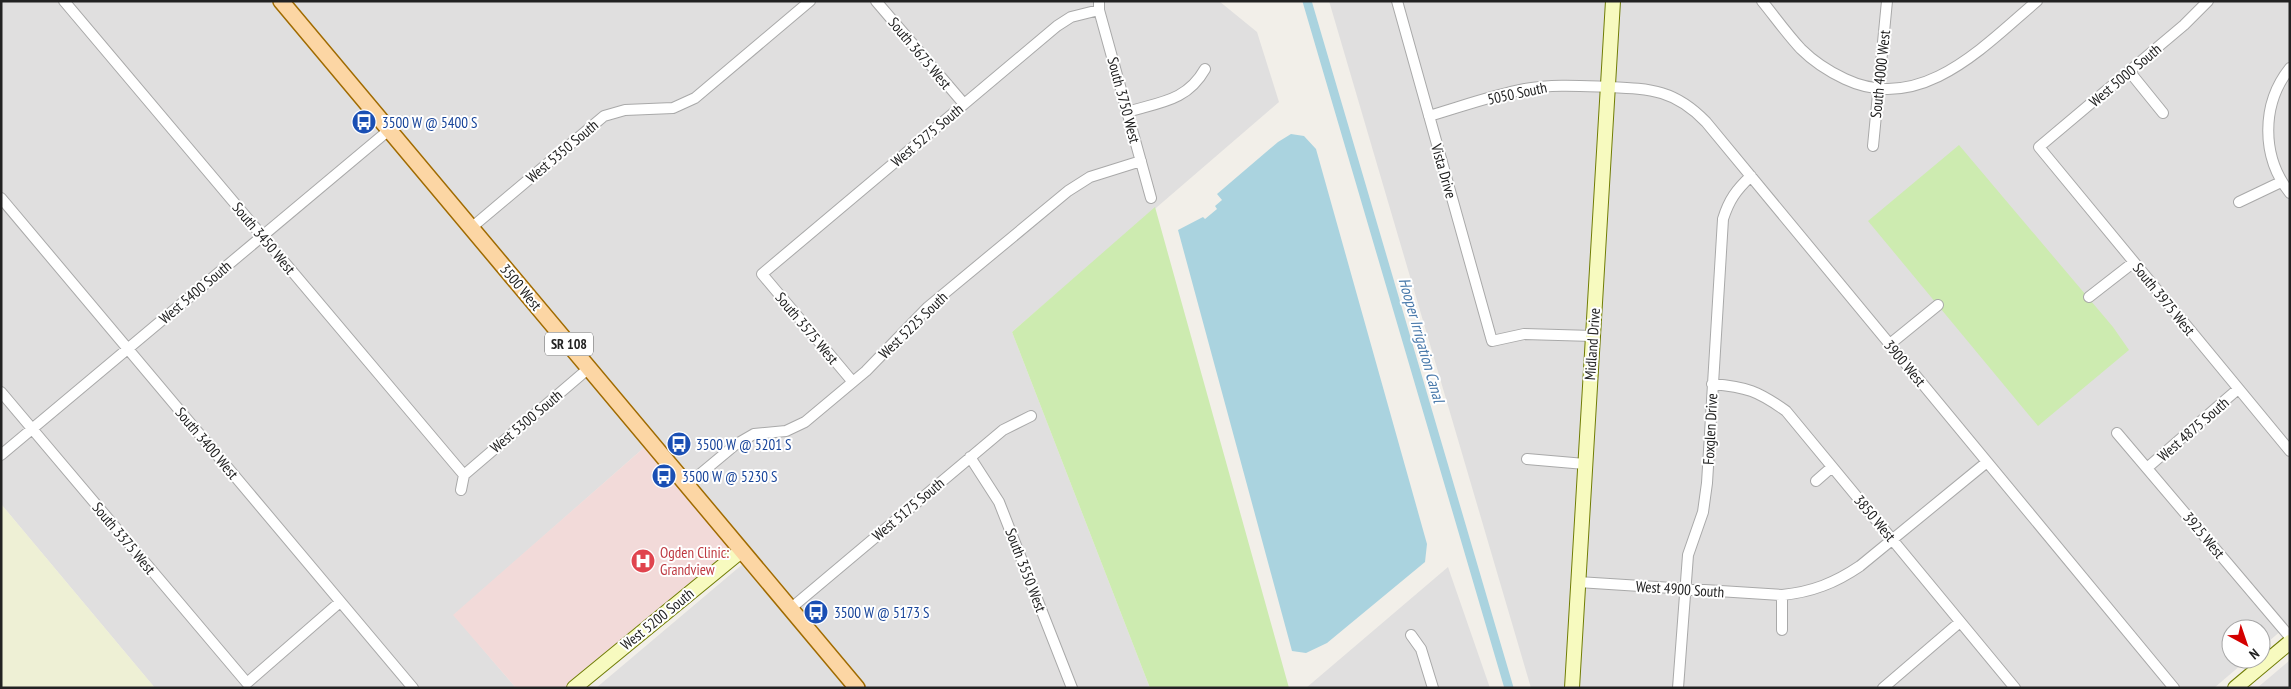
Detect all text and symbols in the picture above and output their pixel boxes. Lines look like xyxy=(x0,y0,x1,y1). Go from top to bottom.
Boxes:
street label: South 3675 West xyxy=(884,13,956,93)
street label: South 4000 West xyxy=(1866,29,1894,119)
street label: West 5000 South xyxy=(2085,39,2165,111)
street label: South 3750 West xyxy=(1103,55,1145,145)
street label: 5050 South xyxy=(1486,77,1548,109)
street label: West 5275 South xyxy=(887,99,967,171)
bus stop icon: 3500 W @ 5400 S xyxy=(351,109,377,135)
place label: 3500 W @ 5400 S xyxy=(382,113,478,132)
street label: West 5350 South xyxy=(522,115,602,187)
street label: Vista Drive xyxy=(1427,141,1461,200)
street label: South 3450 West xyxy=(228,198,300,278)
street label: West 5400 South xyxy=(155,256,235,328)
street label: South 3975 West xyxy=(2129,259,2199,339)
street label: 3500 West xyxy=(496,260,546,314)
water label: Hooper Irrigation Canal xyxy=(1395,275,1450,406)
street label: West 5225 South xyxy=(875,287,951,363)
street label: South 3575 West xyxy=(771,288,843,368)
street label: Midland Drive xyxy=(1580,307,1604,381)
road number: SR 108 xyxy=(545,332,593,356)
street label: 3900 West xyxy=(1880,336,1930,390)
street label: West 5300 South xyxy=(486,385,566,457)
street label: Foxglen Drive xyxy=(1699,393,1721,465)
street label: West 4875 South xyxy=(2153,393,2233,465)
street label: South 3400 West xyxy=(171,403,243,483)
bus stop icon: 3500 W @ 5201 S xyxy=(666,431,692,457)
place label: 3500 W @ 5201 S xyxy=(696,435,792,454)
bus stop icon: 3500 W @ 5230 S xyxy=(651,463,677,489)
place label: 3500 W @ 5230 S xyxy=(682,467,778,486)
street label: West 5175 South xyxy=(868,473,948,545)
street label: 3850 West xyxy=(1850,491,1900,545)
street label: South 3375 West xyxy=(88,498,160,578)
street label: 3925 West xyxy=(2179,508,2229,562)
street label: South 3550 West xyxy=(1001,525,1051,615)
place label: Ogden Clinic: Grandview xyxy=(660,543,729,579)
hospital icon: Ogden Clinic: Grandview xyxy=(630,548,656,574)
street label: West 4900 South xyxy=(1635,576,1725,602)
street label: West 5200 South xyxy=(617,584,697,654)
bus stop icon: 3500 W @ 5173 S xyxy=(803,599,829,625)
place label: 3500 W @ 5173 S xyxy=(834,603,930,622)
north arrow xyxy=(2221,619,2271,669)
text: N xyxy=(2246,645,2263,663)

